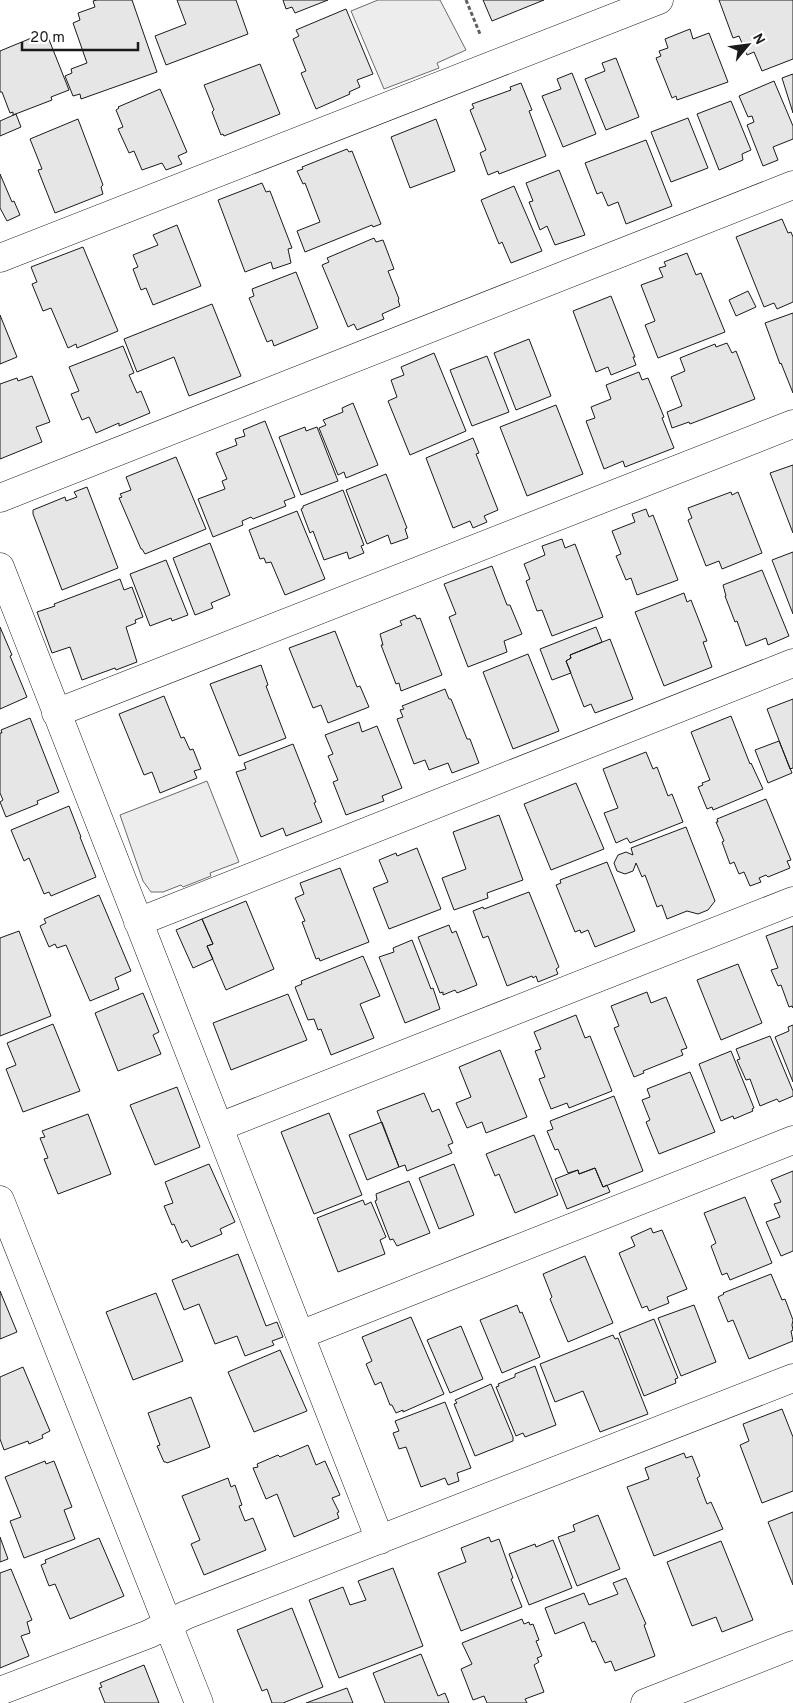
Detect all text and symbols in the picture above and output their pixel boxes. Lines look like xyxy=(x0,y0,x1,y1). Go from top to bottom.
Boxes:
scale bar xyxy=(22,20,139,52)
north arrow xyxy=(723,20,773,70)
text: 20 m xyxy=(30,29,65,48)
text: N xyxy=(748,31,768,48)

